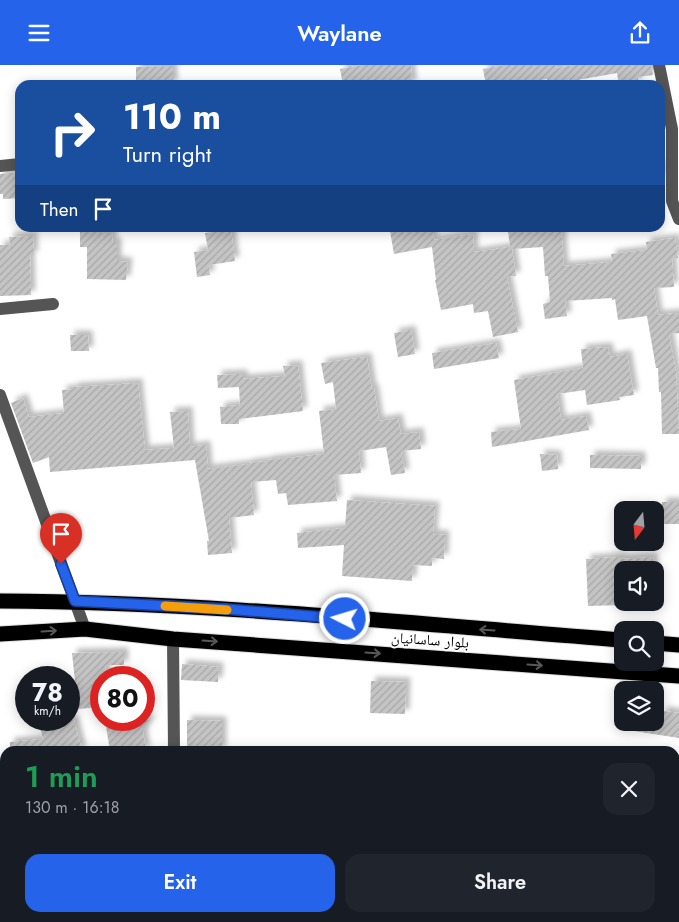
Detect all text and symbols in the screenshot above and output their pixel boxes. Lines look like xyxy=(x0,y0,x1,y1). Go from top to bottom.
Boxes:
text: Waylane xyxy=(297,17,382,49)
icon: menu xyxy=(25,19,53,47)
icon: share xyxy=(626,19,654,47)
text: 110 m xyxy=(123,92,221,142)
icon: right xyxy=(40,100,105,165)
text: Turn right xyxy=(123,138,211,170)
icon: arrive xyxy=(89,195,117,223)
text: Then xyxy=(40,196,79,223)
north arrow xyxy=(614,501,664,551)
map controls xyxy=(614,501,664,731)
pin xyxy=(40,513,82,564)
icon: arrive xyxy=(47,520,75,548)
button: sound xyxy=(614,561,664,611)
position arrow xyxy=(318,592,370,644)
button: search xyxy=(614,621,664,671)
one-way arrow xyxy=(479,625,495,635)
one-way arrow xyxy=(40,626,56,635)
street label: بلوار ساسانیان xyxy=(390,626,470,654)
one-way arrow xyxy=(202,637,218,646)
one-way arrow xyxy=(364,649,380,658)
one-way arrow xyxy=(526,661,542,670)
speed limit sign: 80 xyxy=(90,666,155,731)
text: 78 xyxy=(32,674,63,710)
button: layers xyxy=(614,681,664,731)
text: km/h xyxy=(34,702,61,720)
text: 1 min xyxy=(25,755,98,798)
button: close xyxy=(603,763,655,815)
text: 130 m · 16:18 xyxy=(25,796,119,819)
button: Exit xyxy=(25,854,335,912)
button: Share xyxy=(345,854,655,912)

